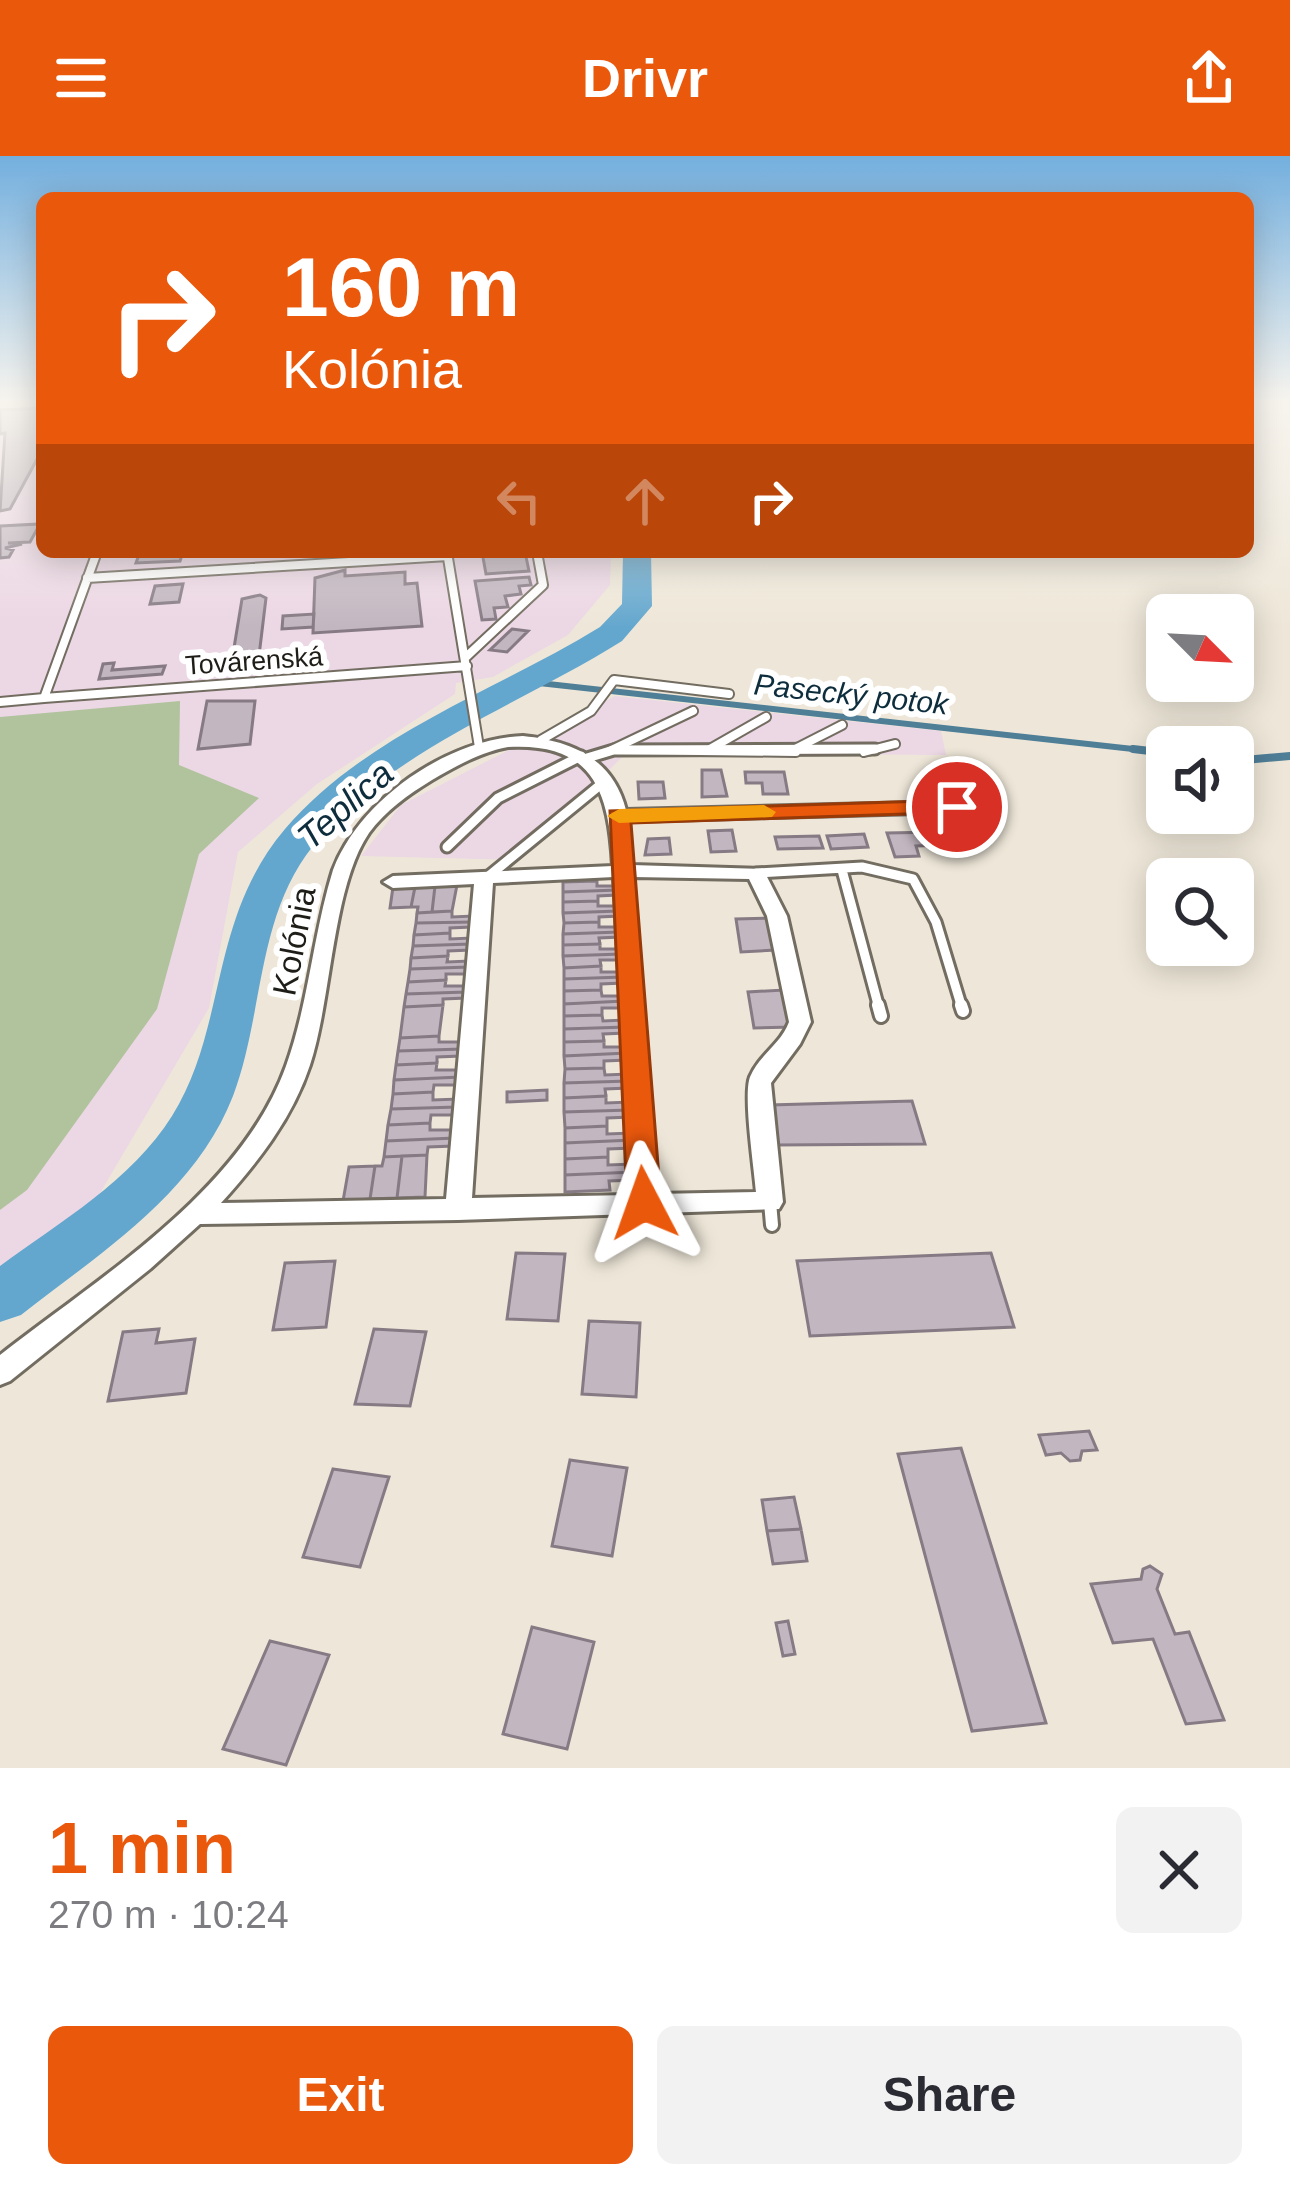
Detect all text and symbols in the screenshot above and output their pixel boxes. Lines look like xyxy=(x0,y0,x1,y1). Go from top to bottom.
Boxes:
icon: menu xyxy=(48,45,114,111)
icon: share xyxy=(1176,45,1242,111)
text: Drivr xyxy=(582,48,708,108)
icon: right xyxy=(84,240,240,396)
text: 160 m xyxy=(282,240,520,334)
text: Kolónia xyxy=(282,339,462,399)
icon: left xyxy=(486,468,552,534)
icon: ahead xyxy=(612,468,678,534)
icon: right xyxy=(738,468,804,534)
north arrow xyxy=(1146,594,1254,702)
map controls xyxy=(1146,594,1254,966)
street label: Továrenská xyxy=(184,641,325,681)
water label: Pasecký potok xyxy=(752,667,952,721)
button: sound xyxy=(1146,726,1254,834)
water label: Teplica xyxy=(289,753,401,857)
pin xyxy=(906,756,1008,858)
icon: arrive xyxy=(924,774,990,840)
button: search xyxy=(1146,858,1254,966)
street label: Kolónia xyxy=(265,883,323,999)
position arrow xyxy=(581,1140,707,1266)
button: close xyxy=(1116,1807,1242,1933)
text: 1 min xyxy=(48,1808,236,1888)
text: 270 m · 10:24 xyxy=(48,1893,289,1936)
button: Exit xyxy=(48,2026,633,2164)
button: Share xyxy=(657,2026,1242,2164)

